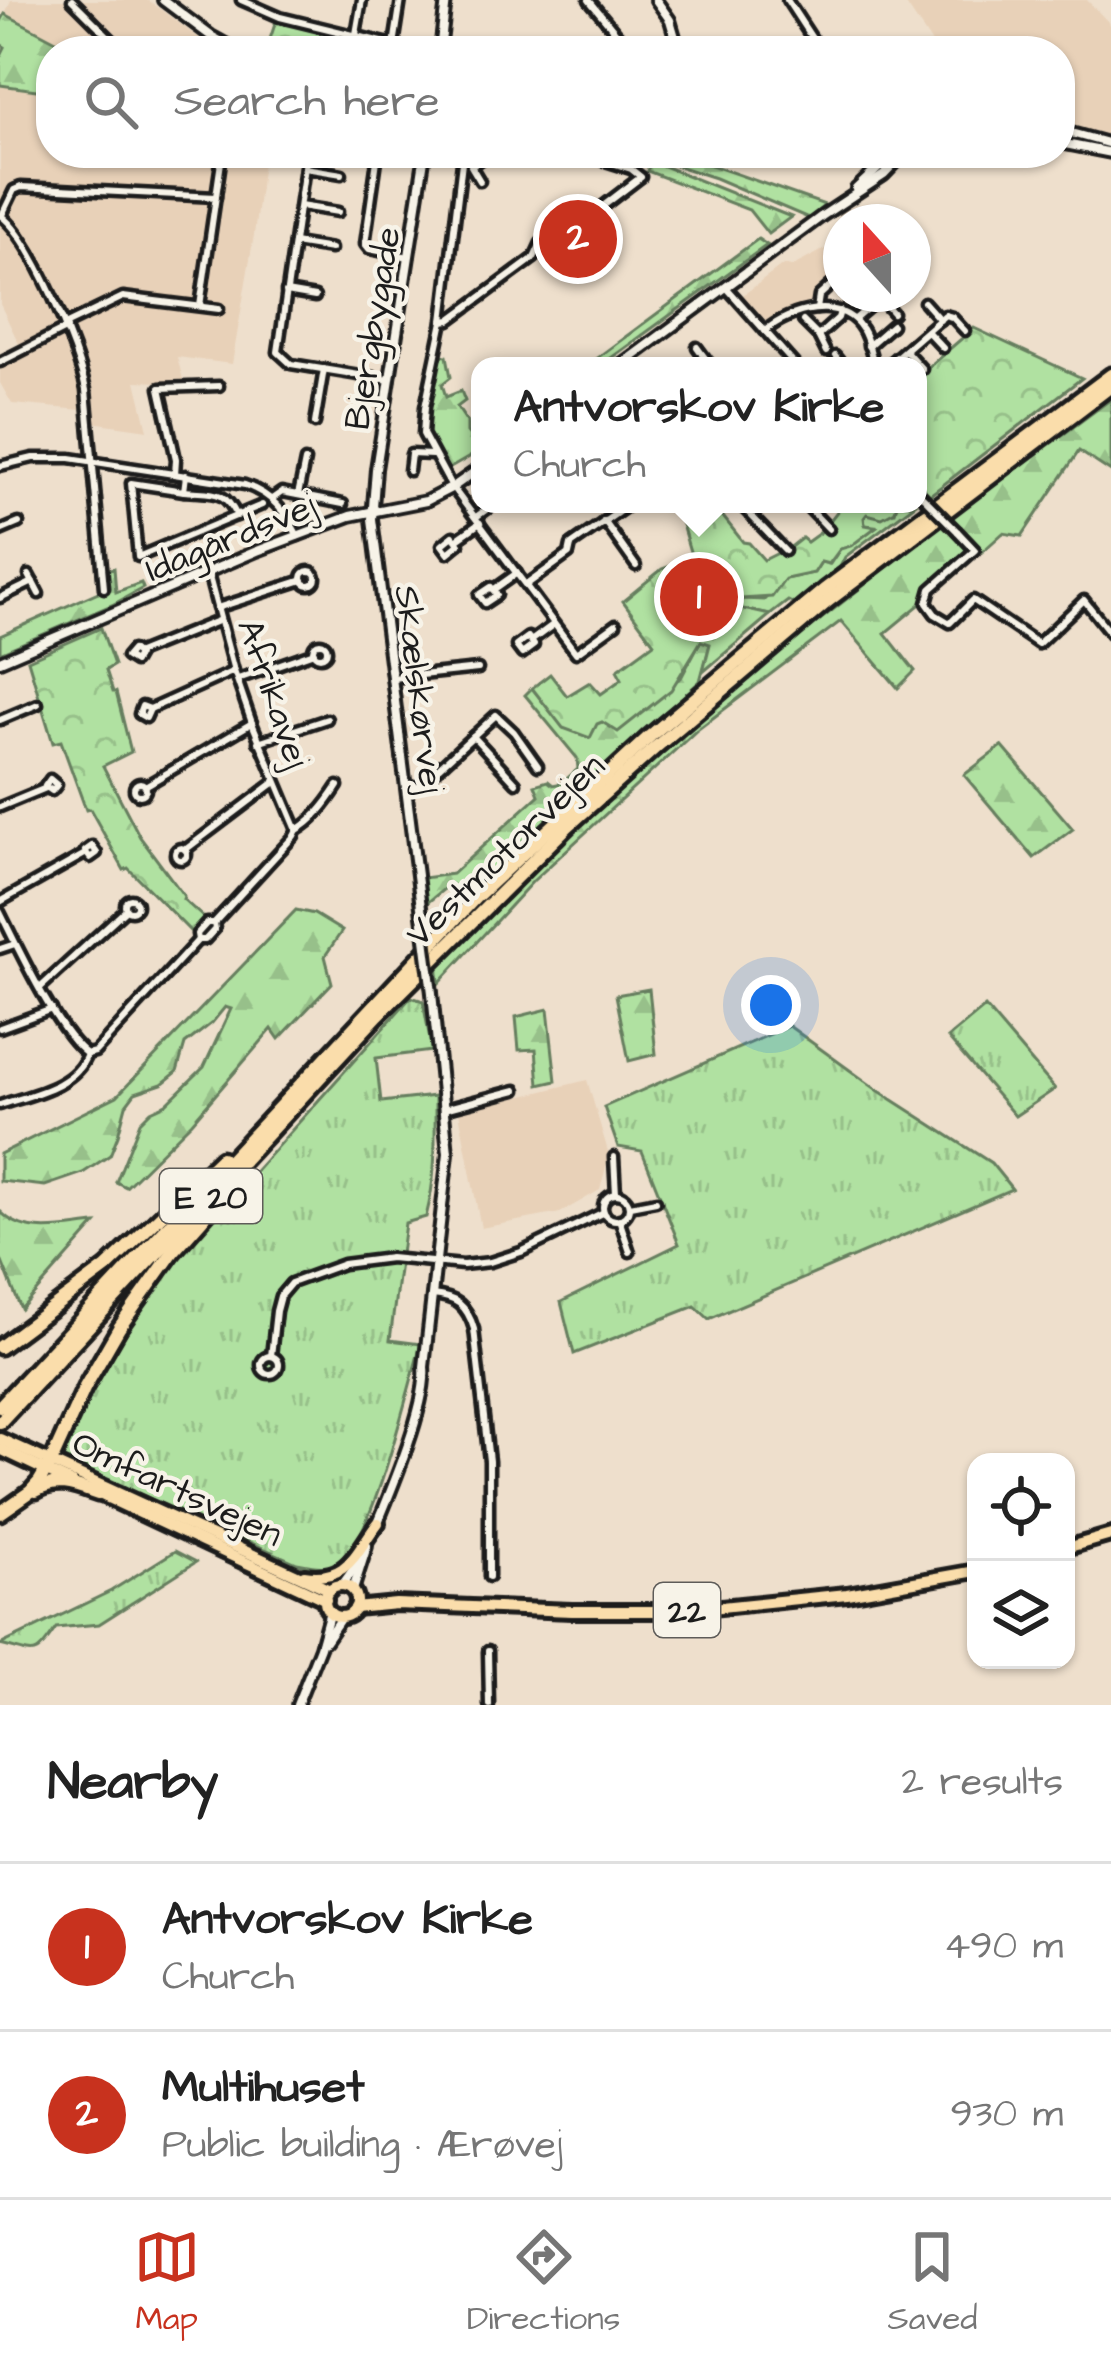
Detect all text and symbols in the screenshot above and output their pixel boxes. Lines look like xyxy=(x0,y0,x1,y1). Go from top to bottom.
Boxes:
search box xyxy=(36,36,1075,168)
icon: search xyxy=(78,69,144,135)
text: Search here xyxy=(174,71,440,133)
pin: 2 xyxy=(539,194,617,284)
north arrow xyxy=(823,204,931,312)
street label: Bjergbygade xyxy=(332,223,416,434)
popup xyxy=(471,357,927,513)
text: Antvorskov Kirke xyxy=(514,377,884,439)
text: Church xyxy=(514,439,646,493)
street label: Idagårdsvej xyxy=(138,481,325,597)
pin: 1 xyxy=(660,552,738,642)
street label: Skælskørvej xyxy=(380,582,457,797)
street label: Afrikavej xyxy=(223,612,322,776)
street label: Vestmotorvejen xyxy=(395,742,617,959)
your location xyxy=(741,975,801,1035)
road number: E 20 xyxy=(160,1169,262,1223)
street label: Omfartsvejen xyxy=(64,1418,290,1560)
map controls xyxy=(967,1453,1075,1669)
button: locate xyxy=(967,1453,1075,1561)
button: layers xyxy=(967,1561,1075,1669)
road number: 22 xyxy=(654,1583,720,1637)
text: Nearby xyxy=(48,1748,218,1819)
text: 2 results xyxy=(902,1756,1063,1810)
text: Antvorskov Kirke xyxy=(162,1889,533,1951)
text: 1 xyxy=(85,1920,90,1974)
text: 490 m xyxy=(944,1920,1063,1974)
text: Church xyxy=(162,1951,294,2005)
text: Multihuset xyxy=(162,2057,364,2119)
text: 2 xyxy=(76,2088,98,2142)
text: 930 m xyxy=(950,2088,1063,2142)
text: Public building · Ærøvej xyxy=(162,2119,563,2173)
tab: Map xyxy=(134,2224,200,2342)
tab: Directions xyxy=(467,2224,620,2342)
tab: Saved xyxy=(887,2224,977,2342)

